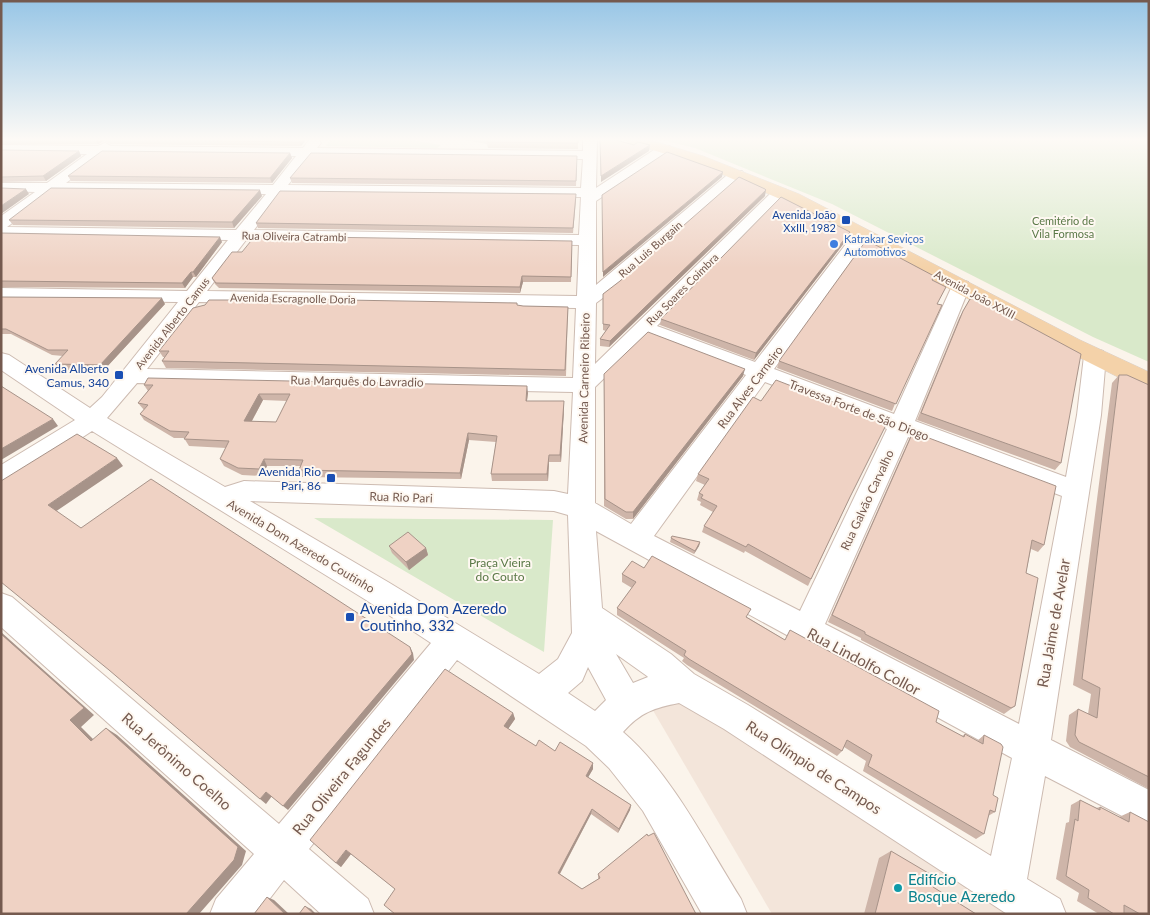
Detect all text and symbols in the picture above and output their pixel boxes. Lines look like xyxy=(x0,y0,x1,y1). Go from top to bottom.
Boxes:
place label: Avenida João XxIII, 1982 xyxy=(772,208,836,234)
marker: Avenida João XxIII, 1982 xyxy=(840,214,852,226)
park label: Cemitério de Vila Formosa xyxy=(1032,214,1094,240)
street label: Rua Luis Burgain xyxy=(616,218,684,280)
street label: Rua Oliveira Catrambi xyxy=(241,229,347,243)
place label: Katrakar Seviços Automotivos xyxy=(844,232,924,258)
marker: Katrakar Seviços Automotivos xyxy=(828,238,840,250)
street label: Rua Soares Coimbra xyxy=(643,250,721,328)
street label: Avenida João XXIII xyxy=(932,267,1018,321)
street label: Avenida Alberto Camus xyxy=(132,274,212,371)
street label: Avenida Escragnolle Doria xyxy=(230,290,356,306)
street label: Avenida Carneiro Ribeiro xyxy=(575,312,593,444)
street label: Rua Alves Carneiro xyxy=(714,343,786,431)
place label: Avenida Alberto Camus, 340 xyxy=(25,361,109,390)
marker: Avenida Alberto Camus, 340 xyxy=(113,369,125,381)
street label: Rua Marquês do Lavradio xyxy=(290,372,424,390)
street label: Travessa Forte de São Diogo xyxy=(787,376,931,444)
street label: Rua Galvão Carvalho xyxy=(837,447,897,553)
place label: Avenida Rio Pari, 86 xyxy=(259,464,321,493)
marker: Avenida Rio Pari, 86 xyxy=(325,472,337,484)
street label: Rua Rio Pari xyxy=(369,488,433,506)
street label: Avenida Dom Azeredo Coutinho xyxy=(224,496,378,596)
park label: Praça Vieira do Couto xyxy=(469,555,531,584)
street label: Rua Jaime de Avelar xyxy=(1033,557,1073,689)
place label: Avenida Dom Azeredo Coutinho, 332 xyxy=(360,599,507,634)
marker: Avenida Dom Azeredo Coutinho, 332 xyxy=(344,611,356,623)
street label: Rua Lindolfo Collor xyxy=(804,624,924,699)
street label: Rua Jerônimo Coelho xyxy=(119,709,235,813)
street label: Rua Oliveira Fagundes xyxy=(288,714,394,838)
street label: Rua Olímpio de Campos xyxy=(743,716,885,818)
place label: Edifício Bosque Azeredo xyxy=(908,870,1015,905)
marker: Edifício Bosque Azeredo xyxy=(892,882,904,894)

